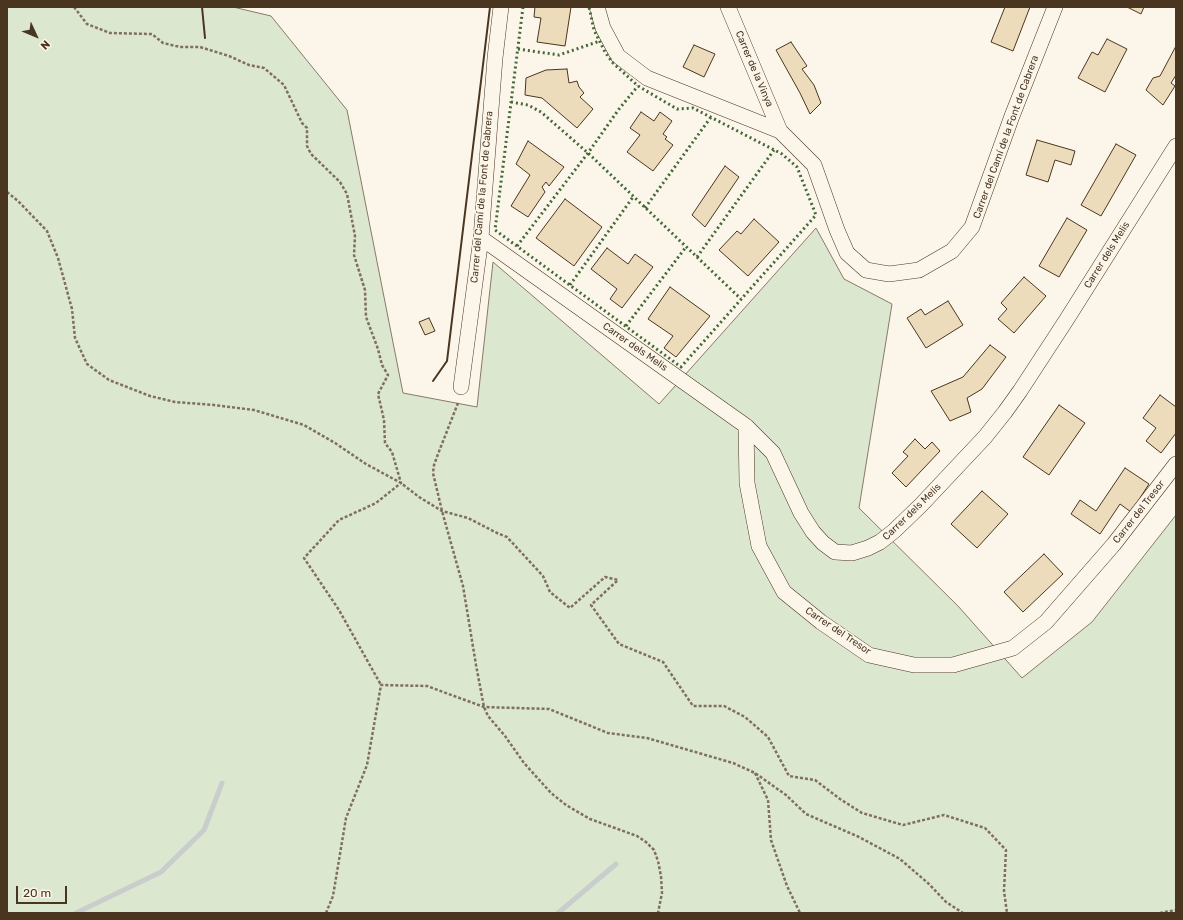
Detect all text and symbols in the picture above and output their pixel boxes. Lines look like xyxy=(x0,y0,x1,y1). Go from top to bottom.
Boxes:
north arrow xyxy=(16,16,56,56)
street label: Carrer de la Vinya xyxy=(733,29,775,109)
text: N xyxy=(38,37,52,52)
street label: Carrer del Camí de la Font de Cabrera xyxy=(971,54,1041,220)
street label: Carrer del Camí de la Font de Cabrera xyxy=(468,110,496,284)
street label: Carrer dels Melis xyxy=(1082,219,1132,291)
street label: Carrer dels Melis xyxy=(600,320,670,374)
street label: Carrer del Tresor xyxy=(1111,478,1167,546)
street label: Carrer dels Melis xyxy=(880,481,944,543)
street label: Carrer del Tresor xyxy=(803,605,873,657)
scale bar xyxy=(18,878,69,904)
text: 20 m xyxy=(23,886,51,900)

